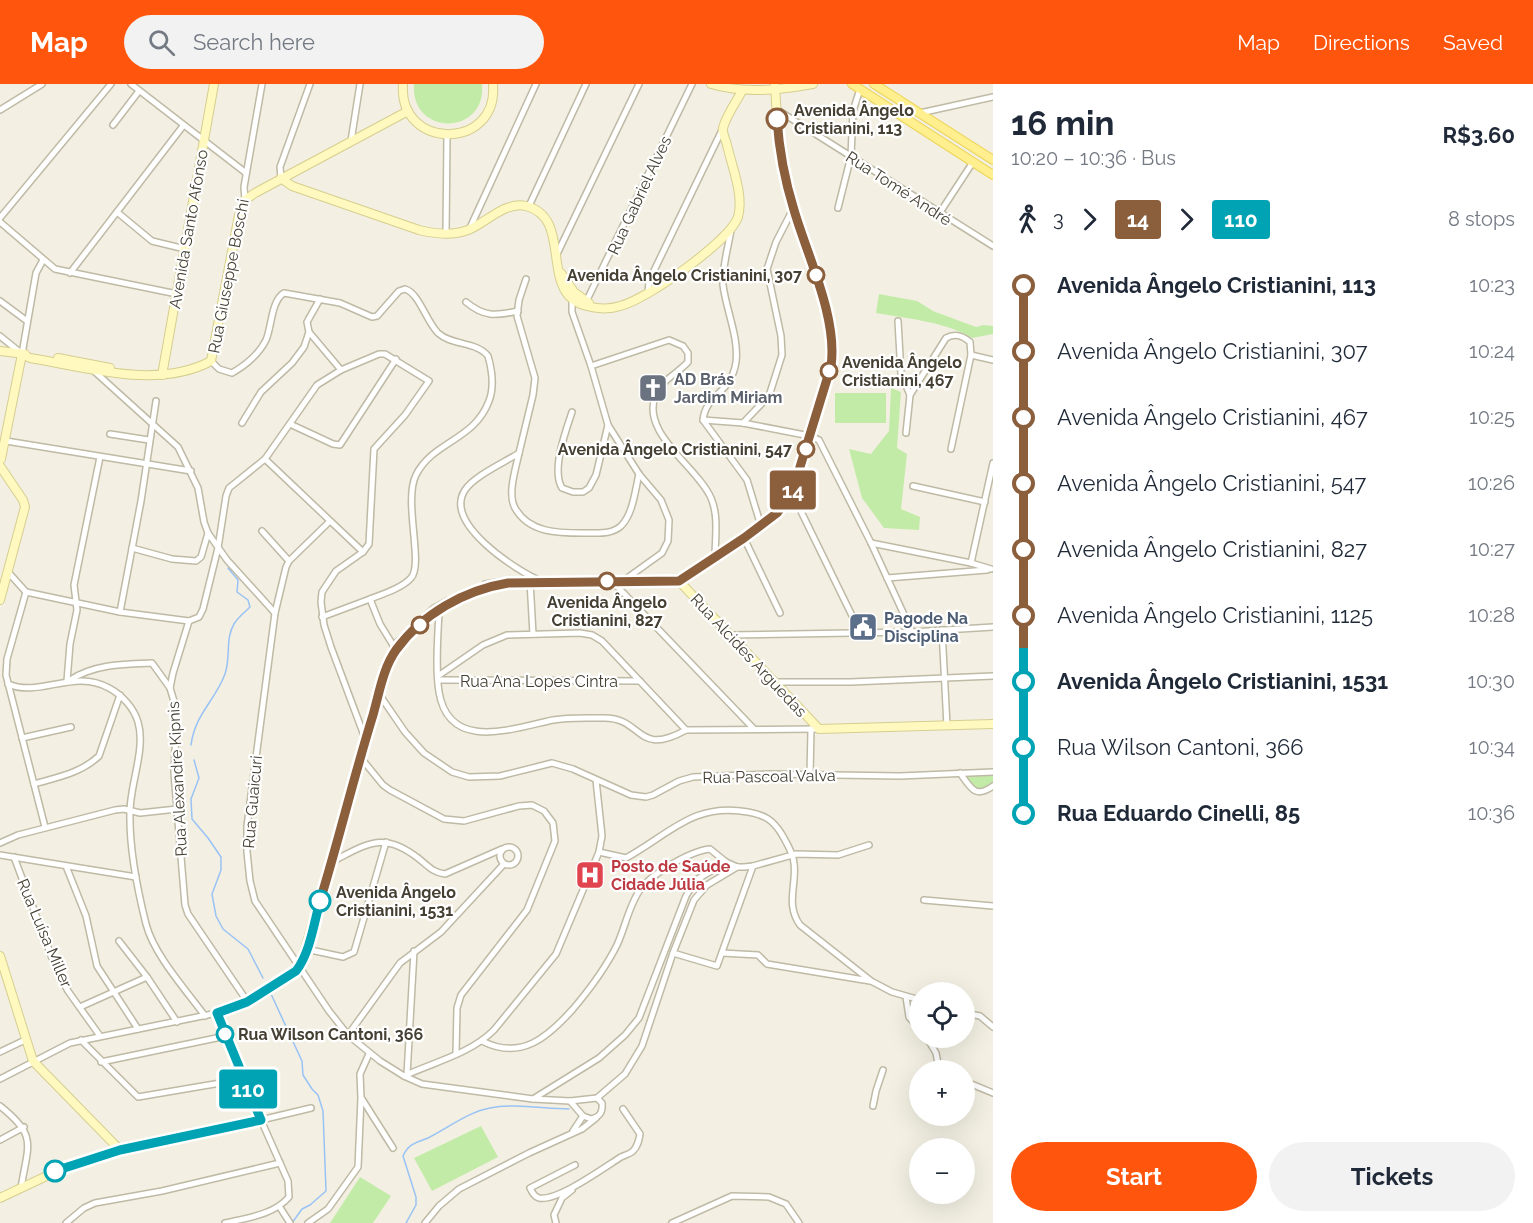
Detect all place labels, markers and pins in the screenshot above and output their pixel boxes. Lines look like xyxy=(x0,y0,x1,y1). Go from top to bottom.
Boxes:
place label: Avenida Ângelo Cristianini, 113 xyxy=(794,100,914,138)
marker: Avenida Ângelo Cristianini, 113 xyxy=(766,108,788,130)
place label: Avenida Ângelo Cristianini, 307 xyxy=(567,265,802,285)
marker: Avenida Ângelo Cristianini, 307 xyxy=(807,266,825,284)
place label: Avenida Ângelo Cristianini, 467 xyxy=(842,352,962,390)
marker: Avenida Ângelo Cristianini, 467 xyxy=(820,362,838,380)
place label: AD Brás Jardim Miriam xyxy=(674,370,782,407)
church icon: AD Brás Jardim Miriam xyxy=(637,372,669,404)
place label: Avenida Ângelo Cristianini, 547 xyxy=(558,439,792,459)
marker: Avenida Ângelo Cristianini, 547 xyxy=(797,440,815,458)
marker: Avenida Ângelo Cristianini, 827 xyxy=(598,572,616,590)
place label: Avenida Ângelo Cristianini, 827 xyxy=(547,592,667,630)
place label: Pagode Na Disciplina xyxy=(884,609,968,646)
public building icon: Pagode Na Disciplina xyxy=(847,611,879,643)
unlabelled marker xyxy=(411,616,429,634)
place label: Posto de Saúde Cidade Júlia xyxy=(611,857,731,894)
hospital icon: Posto de Saúde Cidade Júlia xyxy=(574,859,606,891)
place label: Avenida Ângelo Cristianini, 1531 xyxy=(336,882,456,920)
marker: Avenida Ângelo Cristianini, 1531 xyxy=(309,890,331,912)
marker: Rua Wilson Cantoni, 366 xyxy=(216,1025,234,1043)
place label: Rua Wilson Cantoni, 366 xyxy=(238,1025,423,1044)
unlabelled marker xyxy=(44,1160,66,1182)

